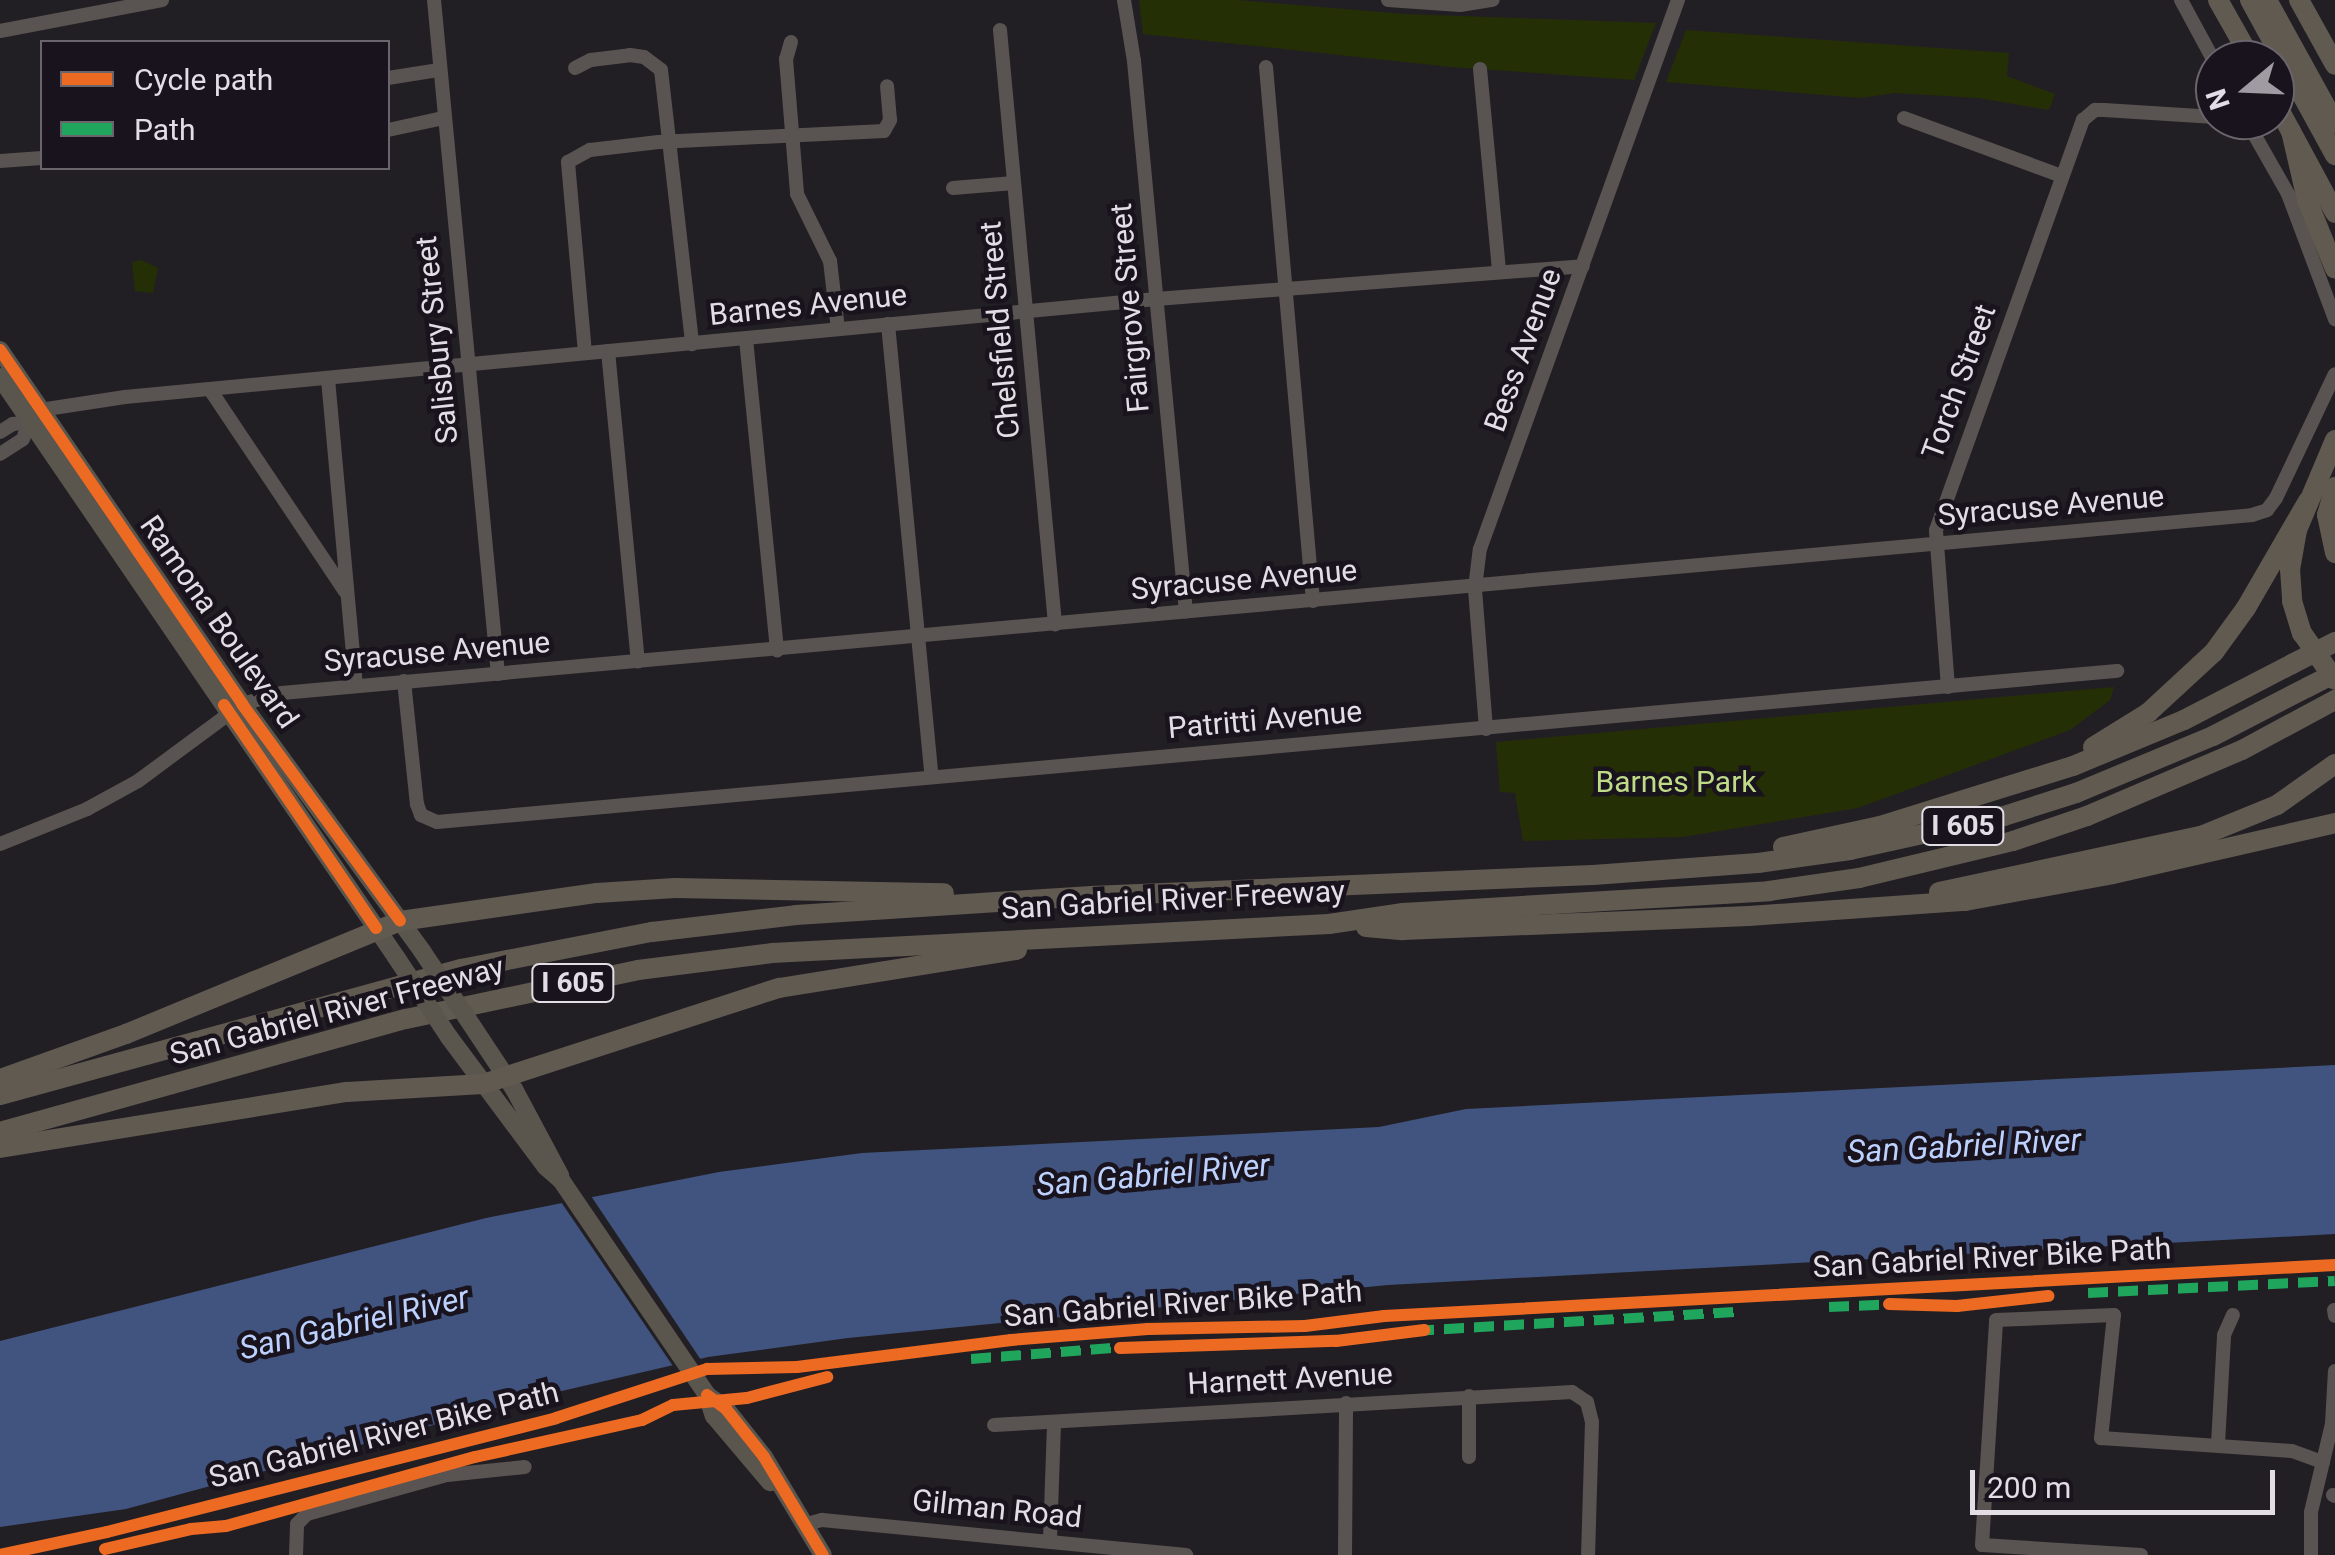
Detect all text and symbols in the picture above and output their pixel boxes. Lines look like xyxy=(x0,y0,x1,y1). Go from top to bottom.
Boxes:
legend xyxy=(40,40,390,170)
north arrow xyxy=(2195,40,2295,140)
text: Cycle path xyxy=(134,62,273,97)
text: N xyxy=(2199,85,2237,114)
text: Path xyxy=(134,112,195,147)
street label: Fairgrove Street xyxy=(1103,202,1157,414)
street label: Chelsfield Street xyxy=(973,220,1027,440)
street label: Salisbury Street xyxy=(408,234,466,446)
street label: Bess Avenue xyxy=(1477,263,1569,437)
street label: Barnes Avenue xyxy=(707,277,909,333)
street label: Torch Street xyxy=(1914,300,2004,464)
street label: Syracuse Avenue xyxy=(1936,478,2166,534)
street label: Ramona Boulevard xyxy=(132,509,306,735)
street label: Syracuse Avenue xyxy=(1129,552,1359,608)
street label: Syracuse Avenue xyxy=(322,624,552,680)
street label: Patritti Avenue xyxy=(1166,694,1364,746)
park label: Barnes Park xyxy=(1595,764,1757,800)
road number: I 605 xyxy=(1920,803,2006,849)
street label: San Gabriel River Freeway xyxy=(1000,873,1346,927)
street label: San Gabriel River Freeway xyxy=(166,949,508,1073)
road number: I 605 xyxy=(530,960,616,1006)
water label: San Gabriel River xyxy=(1846,1121,2082,1171)
water label: San Gabriel River xyxy=(1035,1146,1271,1204)
street label: San Gabriel River Bike Path xyxy=(1812,1231,2172,1285)
street label: San Gabriel River Bike Path xyxy=(1003,1274,1363,1334)
water label: San Gabriel River xyxy=(236,1278,472,1368)
street label: Harnett Avenue xyxy=(1186,1356,1394,1402)
street label: San Gabriel River Bike Path xyxy=(205,1374,563,1496)
scale bar xyxy=(1975,1450,2280,1512)
text: 200 m xyxy=(1987,1470,2071,1505)
street label: Gilman Road xyxy=(910,1482,1084,1536)

